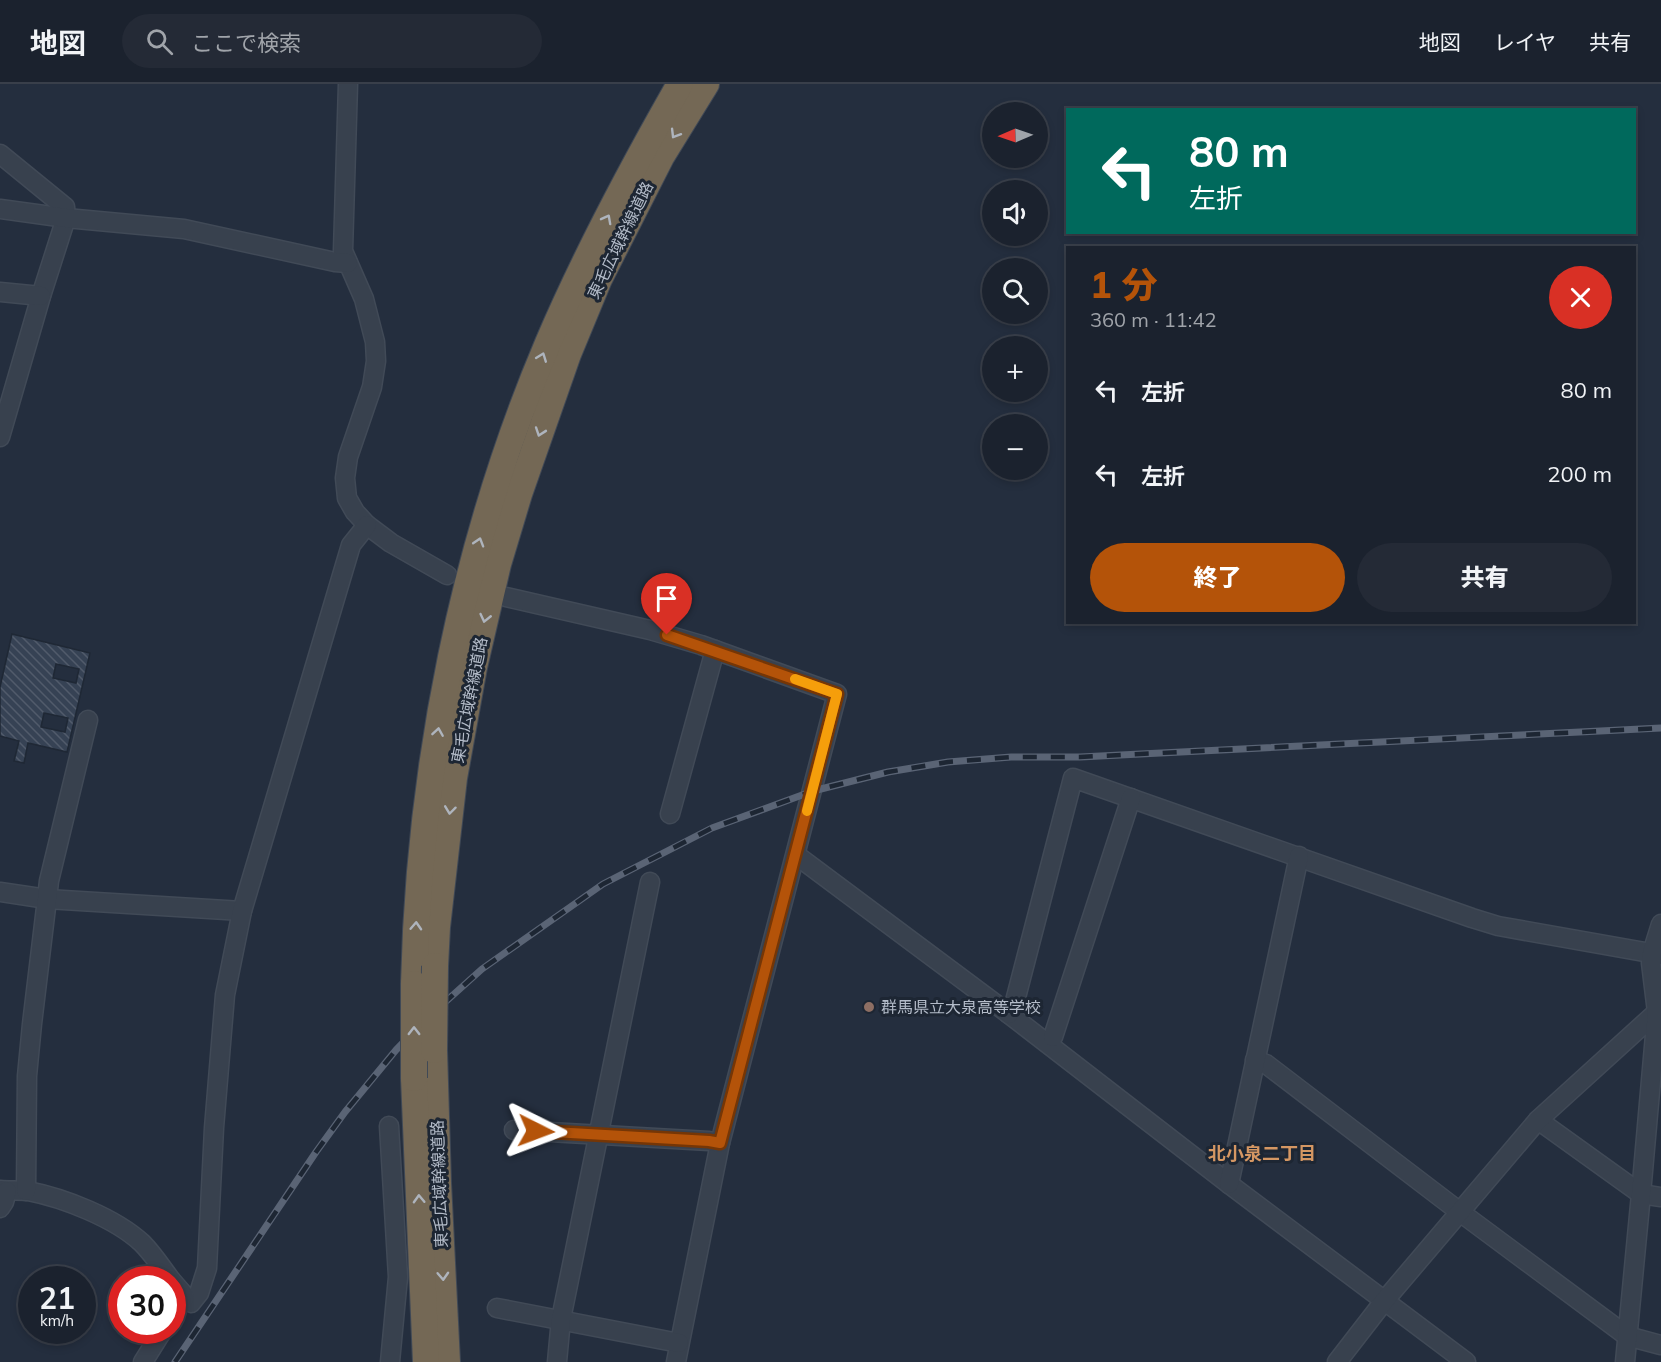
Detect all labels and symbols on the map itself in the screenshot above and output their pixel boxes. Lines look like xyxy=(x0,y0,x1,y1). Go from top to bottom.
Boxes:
north arrow xyxy=(982,102,1048,168)
one-way arrow xyxy=(671,128,683,138)
street label: 東毛広域幹線道路 xyxy=(583,178,657,302)
one-way arrow xyxy=(599,215,611,226)
one-way arrow xyxy=(535,352,547,363)
one-way arrow xyxy=(535,426,548,436)
one-way arrow xyxy=(472,537,484,548)
pin xyxy=(641,573,692,635)
one-way arrow xyxy=(479,613,492,623)
street label: 東毛広域幹線道路 xyxy=(447,635,491,765)
one-way arrow xyxy=(432,727,444,737)
one-way arrow xyxy=(444,806,457,815)
one-way arrow xyxy=(410,921,423,930)
place label: 群馬県立大泉高等学校 xyxy=(881,997,1041,1017)
marker: 群馬県立大泉高等学校 xyxy=(862,1000,876,1014)
one-way arrow xyxy=(408,1027,420,1036)
position arrow xyxy=(504,1099,568,1163)
street label: 東毛広域幹線道路 xyxy=(427,1120,451,1248)
district label: 北小泉二丁目 xyxy=(1208,1142,1316,1165)
one-way arrow xyxy=(413,1194,425,1203)
speed limit sign: 30 xyxy=(108,1266,186,1344)
one-way arrow xyxy=(436,1272,449,1281)

